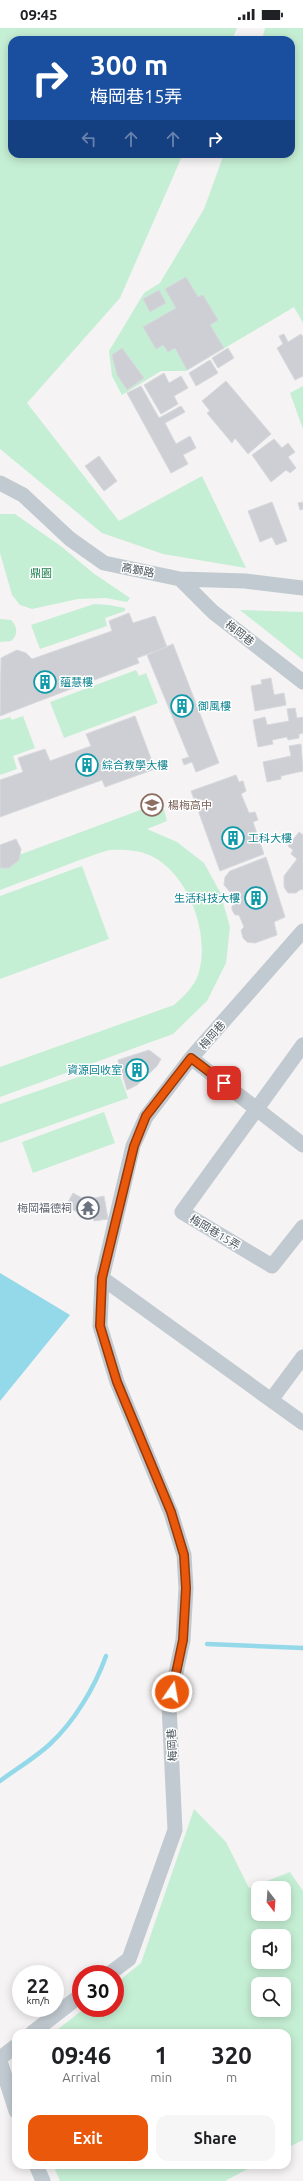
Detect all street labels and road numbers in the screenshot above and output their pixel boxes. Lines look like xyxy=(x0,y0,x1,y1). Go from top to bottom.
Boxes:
street label: 高獅路 xyxy=(121,561,155,579)
street label: 梅岡巷 xyxy=(223,618,257,648)
street label: 梅岡巷 xyxy=(197,1019,227,1051)
street label: 梅岡巷15弄 xyxy=(188,1212,242,1252)
street label: 梅岡巷 xyxy=(165,1728,179,1762)

